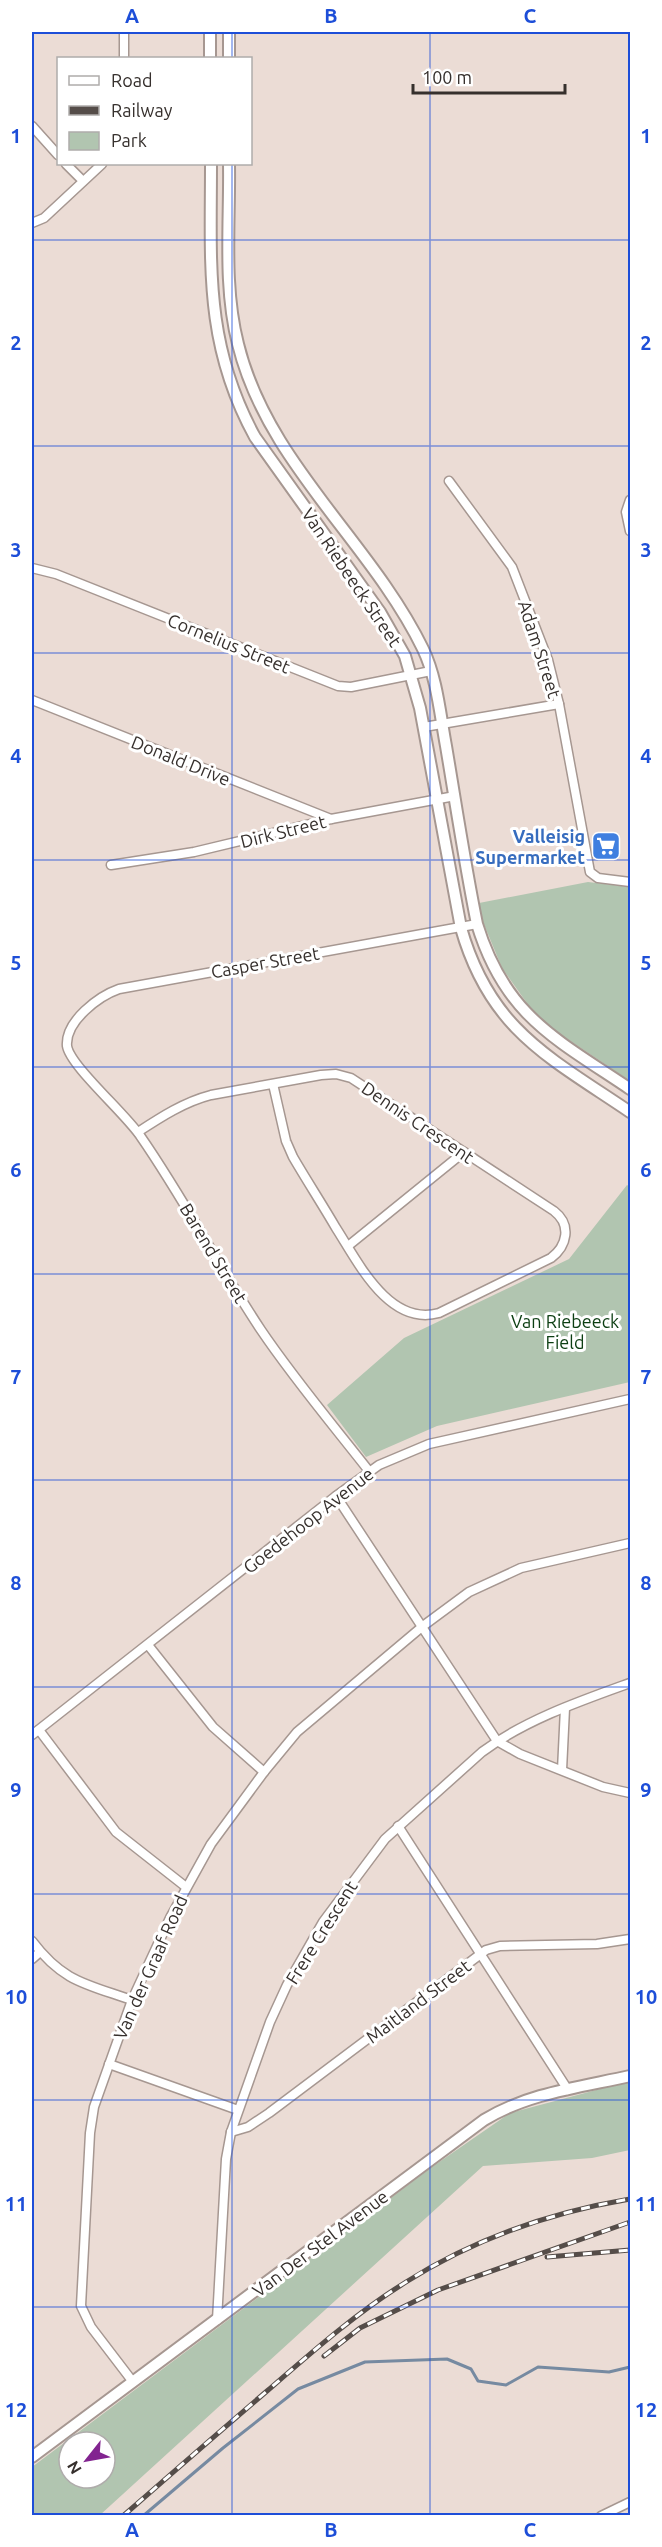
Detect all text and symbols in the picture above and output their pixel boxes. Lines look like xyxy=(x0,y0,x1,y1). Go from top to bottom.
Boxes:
text: A xyxy=(125,4,139,27)
text: B xyxy=(324,4,338,27)
text: C xyxy=(524,4,537,27)
legend xyxy=(57,57,252,165)
scale bar xyxy=(413,57,564,95)
text: 100 m xyxy=(422,67,472,87)
text: Road xyxy=(111,70,153,90)
text: Railway xyxy=(111,100,173,120)
text: 1 xyxy=(10,124,22,147)
text: 1 xyxy=(640,124,652,147)
text: Park xyxy=(111,130,147,150)
text: 2 xyxy=(10,331,22,354)
text: 2 xyxy=(640,331,652,354)
street label: Van Riebeeck Street xyxy=(298,504,406,650)
text: 3 xyxy=(10,538,22,561)
text: 3 xyxy=(640,538,652,561)
street label: Adam Street xyxy=(515,598,565,700)
street label: Cornelius Street xyxy=(165,609,293,677)
street label: Donald Drive xyxy=(129,731,233,789)
text: 4 xyxy=(10,744,22,767)
text: 4 xyxy=(640,744,652,767)
street label: Dirk Street xyxy=(238,811,328,851)
place label: Valleisig Supermarket xyxy=(475,826,585,867)
supermarket icon: Valleisig Supermarket xyxy=(590,830,622,862)
street label: Casper Street xyxy=(209,943,321,981)
text: 5 xyxy=(10,951,22,974)
text: 5 xyxy=(640,951,652,974)
street label: Dennis Crescent xyxy=(358,1077,478,1167)
text: 6 xyxy=(10,1158,22,1181)
text: 6 xyxy=(640,1158,652,1181)
street label: Barend Street xyxy=(176,1200,252,1306)
park label: Van Riebeeck Field xyxy=(511,1311,619,1352)
text: 7 xyxy=(10,1365,22,1388)
text: 7 xyxy=(640,1365,652,1388)
street label: Goedehoop Avenue xyxy=(239,1463,377,1577)
text: 8 xyxy=(10,1571,22,1594)
text: 8 xyxy=(640,1571,652,1594)
text: 9 xyxy=(10,1778,22,1801)
text: 9 xyxy=(640,1778,652,1801)
street label: Frere Crescent xyxy=(281,1877,361,1987)
street label: Van der Graaf Road xyxy=(109,1892,191,2042)
street label: Maitland Street xyxy=(362,1955,474,2047)
text: 10 xyxy=(5,1985,27,2008)
text: 10 xyxy=(635,1985,657,2008)
street label: Van Der Stel Avenue xyxy=(248,2186,392,2300)
text: 11 xyxy=(5,2192,27,2215)
text: 11 xyxy=(635,2192,657,2215)
text: 12 xyxy=(5,2398,27,2421)
text: 12 xyxy=(635,2398,657,2421)
north arrow xyxy=(57,2430,117,2490)
text: N xyxy=(63,2458,85,2477)
text: A xyxy=(125,2518,139,2541)
text: B xyxy=(324,2518,338,2541)
text: C xyxy=(524,2518,537,2541)

